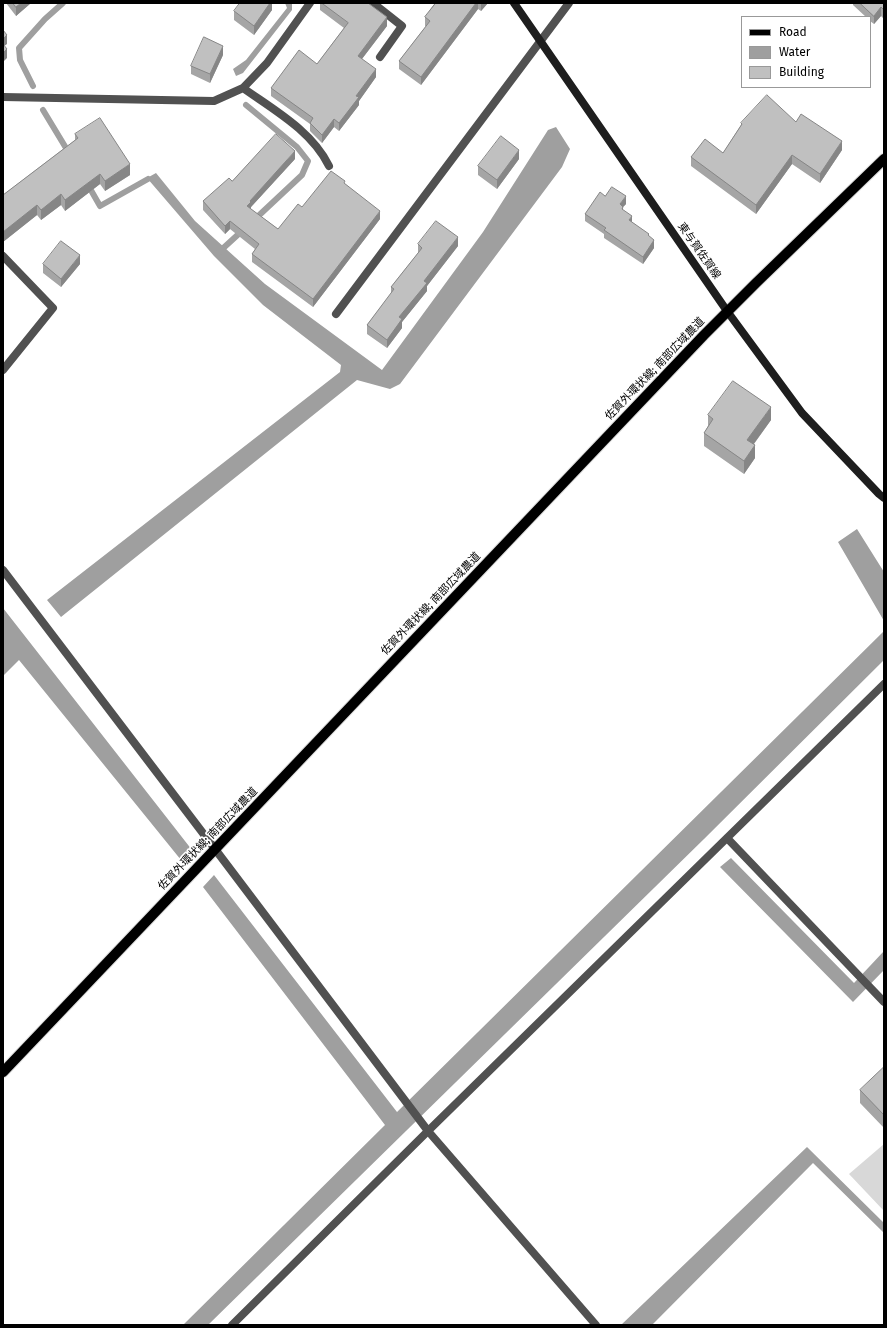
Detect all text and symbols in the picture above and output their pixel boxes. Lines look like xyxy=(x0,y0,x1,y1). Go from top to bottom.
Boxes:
legend xyxy=(741,16,871,88)
text: Road xyxy=(779,25,807,39)
text: Water xyxy=(779,45,810,59)
text: Building xyxy=(779,65,824,79)
street label: 東与賀佐賀線 xyxy=(675,220,723,282)
street label: 佐賀外環状線; 南部広域農道 xyxy=(602,315,708,423)
street label: 佐賀外環状線; 南部広域農道 xyxy=(378,550,484,658)
street label: 佐賀外環状線; 南部広域農道 xyxy=(155,785,261,893)

